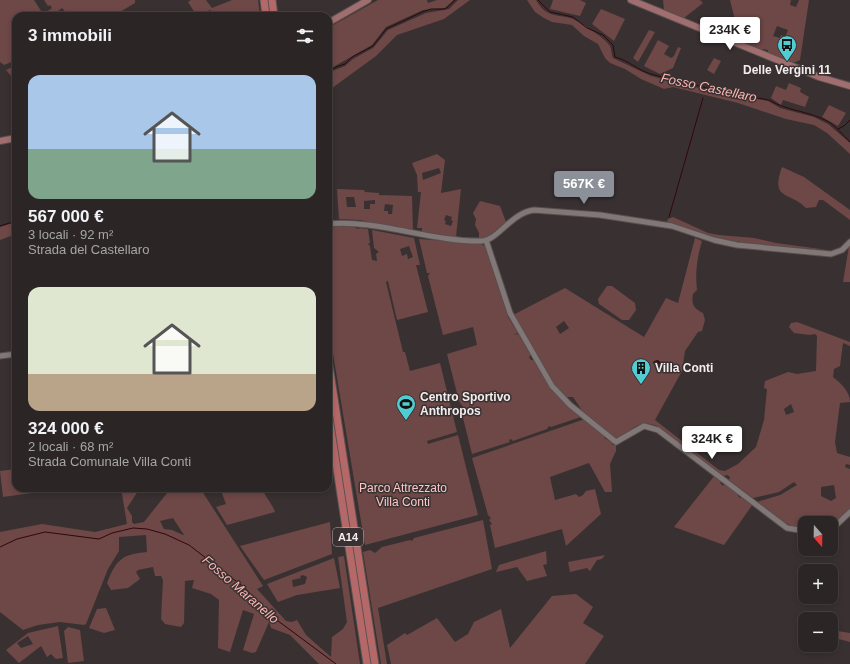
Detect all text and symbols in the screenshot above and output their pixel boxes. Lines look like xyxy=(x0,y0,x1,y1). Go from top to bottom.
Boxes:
pin: 234K € xyxy=(697,17,763,51)
text: 234K € xyxy=(709,22,751,37)
icon: filters xyxy=(294,25,316,47)
text: 3 immobili xyxy=(28,26,112,45)
bus stop icon: Delle Vergini 11 xyxy=(776,34,798,62)
place label: Delle Vergini 11 xyxy=(743,63,831,77)
water label: Fosso Castellaro xyxy=(660,70,758,105)
icon: home xyxy=(136,101,208,173)
pin: 567K € xyxy=(551,171,617,205)
text: 567K € xyxy=(563,176,605,191)
text: 567 000 € xyxy=(28,207,104,226)
text: 3 locali · 92 m² xyxy=(28,227,113,242)
text: Strada del Castellaro xyxy=(28,242,149,257)
icon: home xyxy=(136,313,208,385)
building icon: Villa Conti xyxy=(630,357,652,385)
place label: Villa Conti xyxy=(655,361,713,375)
place label: Centro Sportivo Anthropos xyxy=(420,390,511,418)
sports icon: Centro Sportivo Anthropos xyxy=(395,393,417,421)
text: 324 000 € xyxy=(28,419,104,438)
pin: 324K € xyxy=(679,426,745,460)
text: 324K € xyxy=(691,431,733,446)
text: 2 locali · 68 m² xyxy=(28,439,113,454)
text: Strada Comunale Villa Conti xyxy=(28,454,191,469)
park label: Parco Attrezzato Villa Conti xyxy=(359,481,447,509)
north arrow xyxy=(798,516,838,556)
map controls xyxy=(798,516,838,652)
road number: A14 xyxy=(333,528,363,546)
water label: Fosso Maranello xyxy=(199,552,282,627)
button: + xyxy=(798,564,838,604)
button: − xyxy=(798,612,838,652)

